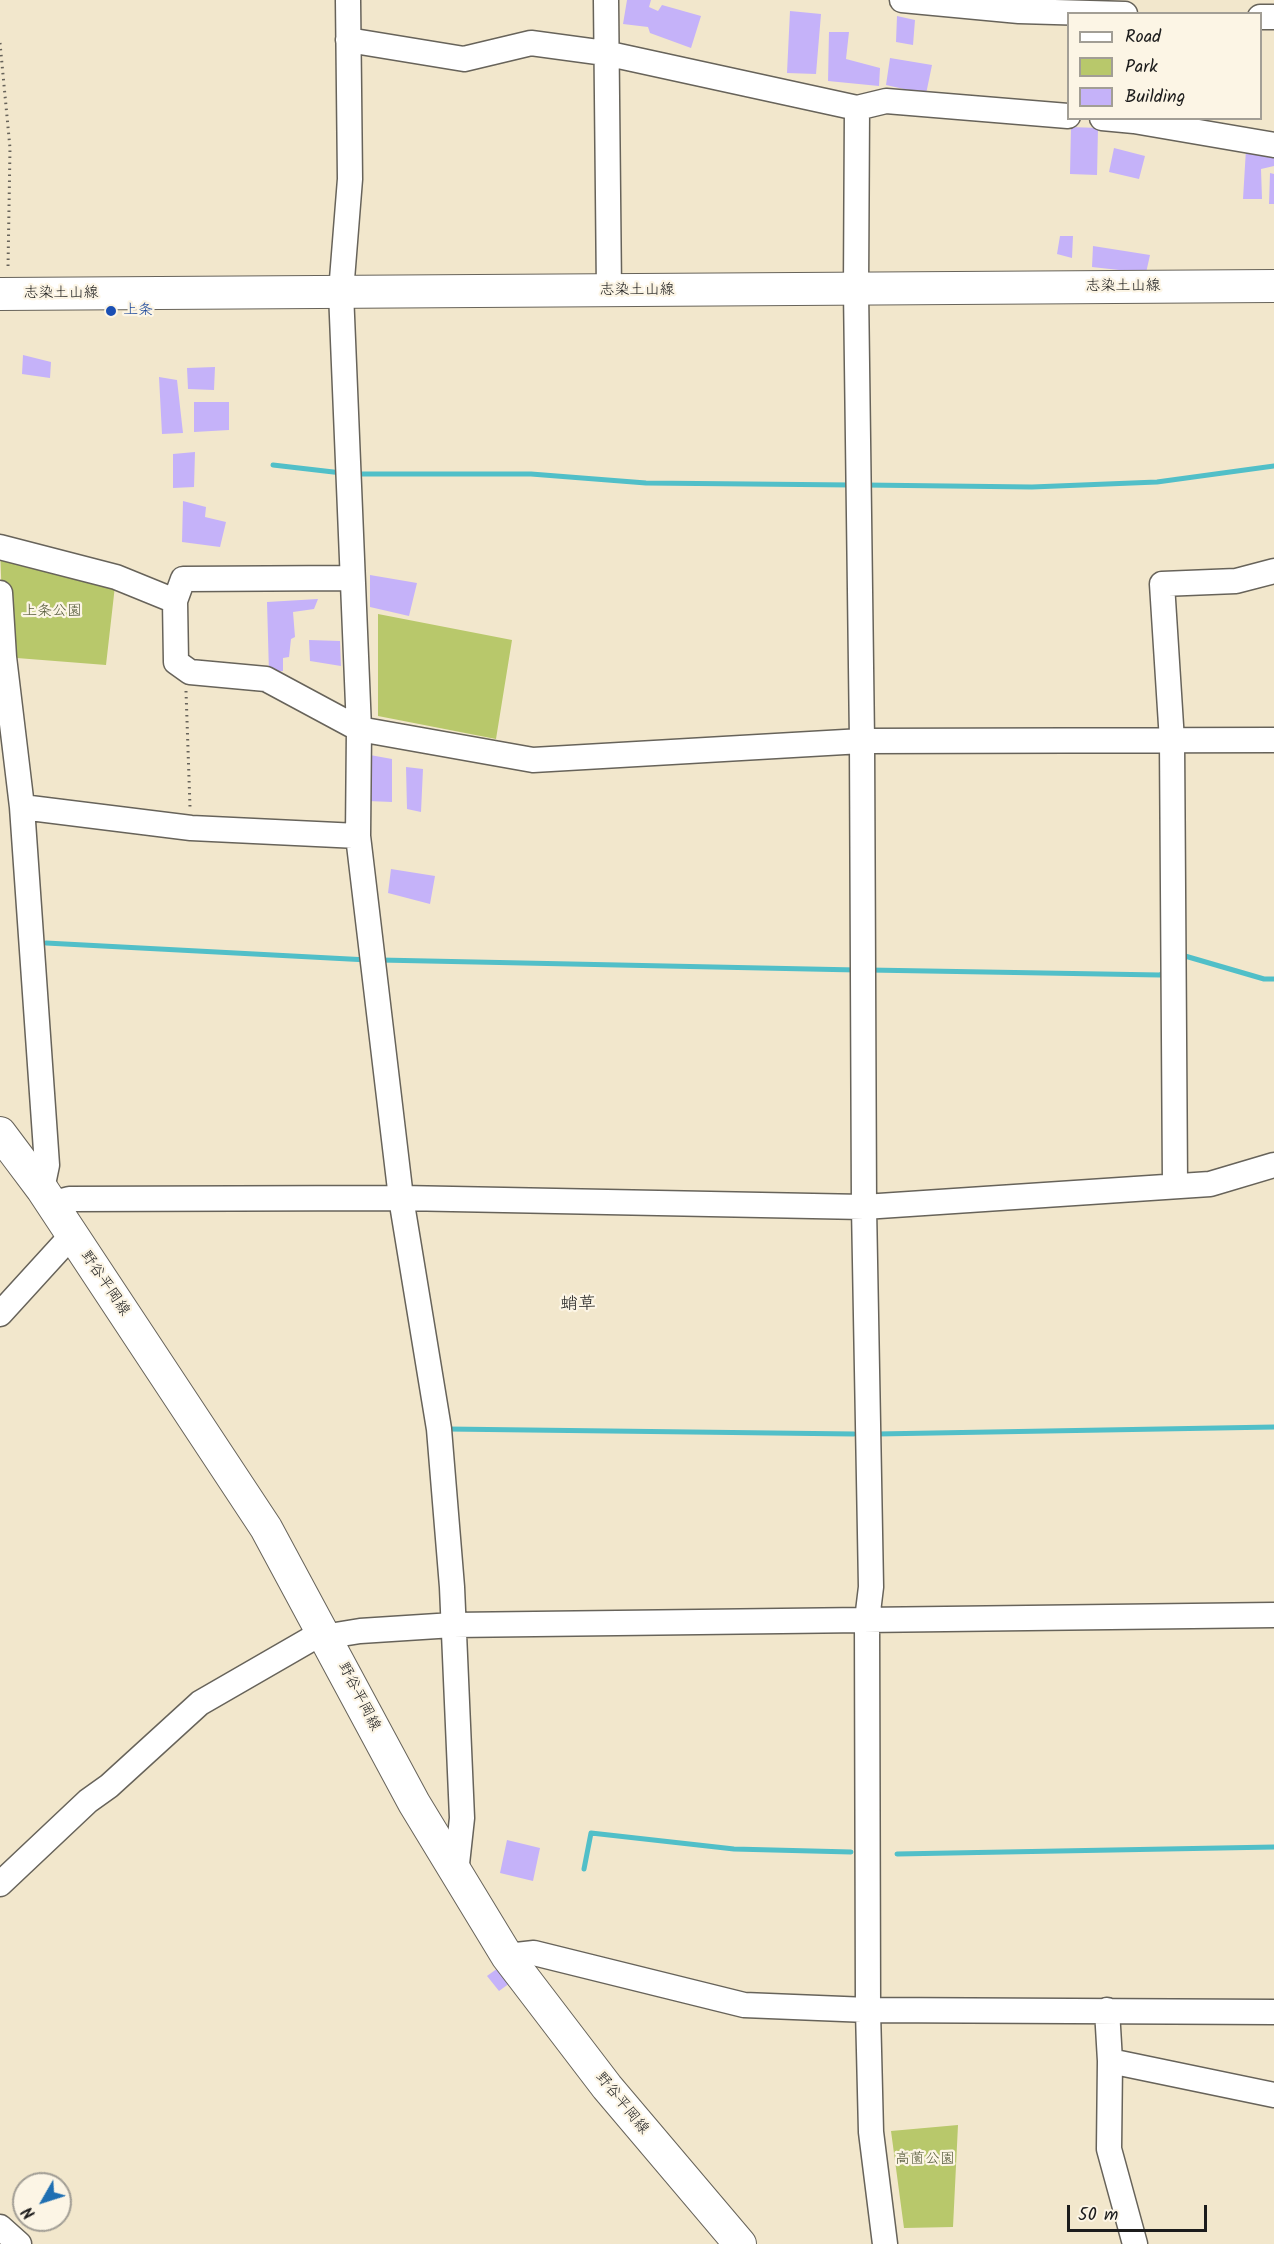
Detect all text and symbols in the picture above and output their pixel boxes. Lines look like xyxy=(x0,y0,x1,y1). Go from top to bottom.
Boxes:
legend xyxy=(1067,12,1262,120)
text: Road xyxy=(1125,23,1161,52)
text: Park xyxy=(1125,53,1158,82)
text: Building xyxy=(1125,83,1185,112)
street label: 志染土山線 xyxy=(1086,278,1160,296)
street label: 志染土山線 xyxy=(600,282,674,300)
street label: 志染土山線 xyxy=(24,285,98,303)
place label: 上条 xyxy=(123,302,153,320)
marker: 上条 xyxy=(104,304,118,318)
park label: 上条公園 xyxy=(22,603,82,621)
street label: 野谷平岡線 xyxy=(76,1248,132,1320)
district label: 蛸草 xyxy=(560,1295,596,1317)
street label: 野谷平岡線 xyxy=(333,1660,383,1734)
street label: 野谷平岡線 xyxy=(590,2069,652,2139)
park label: 高薗公園 xyxy=(895,2151,955,2169)
north arrow xyxy=(12,2172,72,2232)
scale bar xyxy=(1070,2193,1210,2231)
text: N xyxy=(16,2201,42,2224)
text: 50 m xyxy=(1078,2201,1118,2230)

